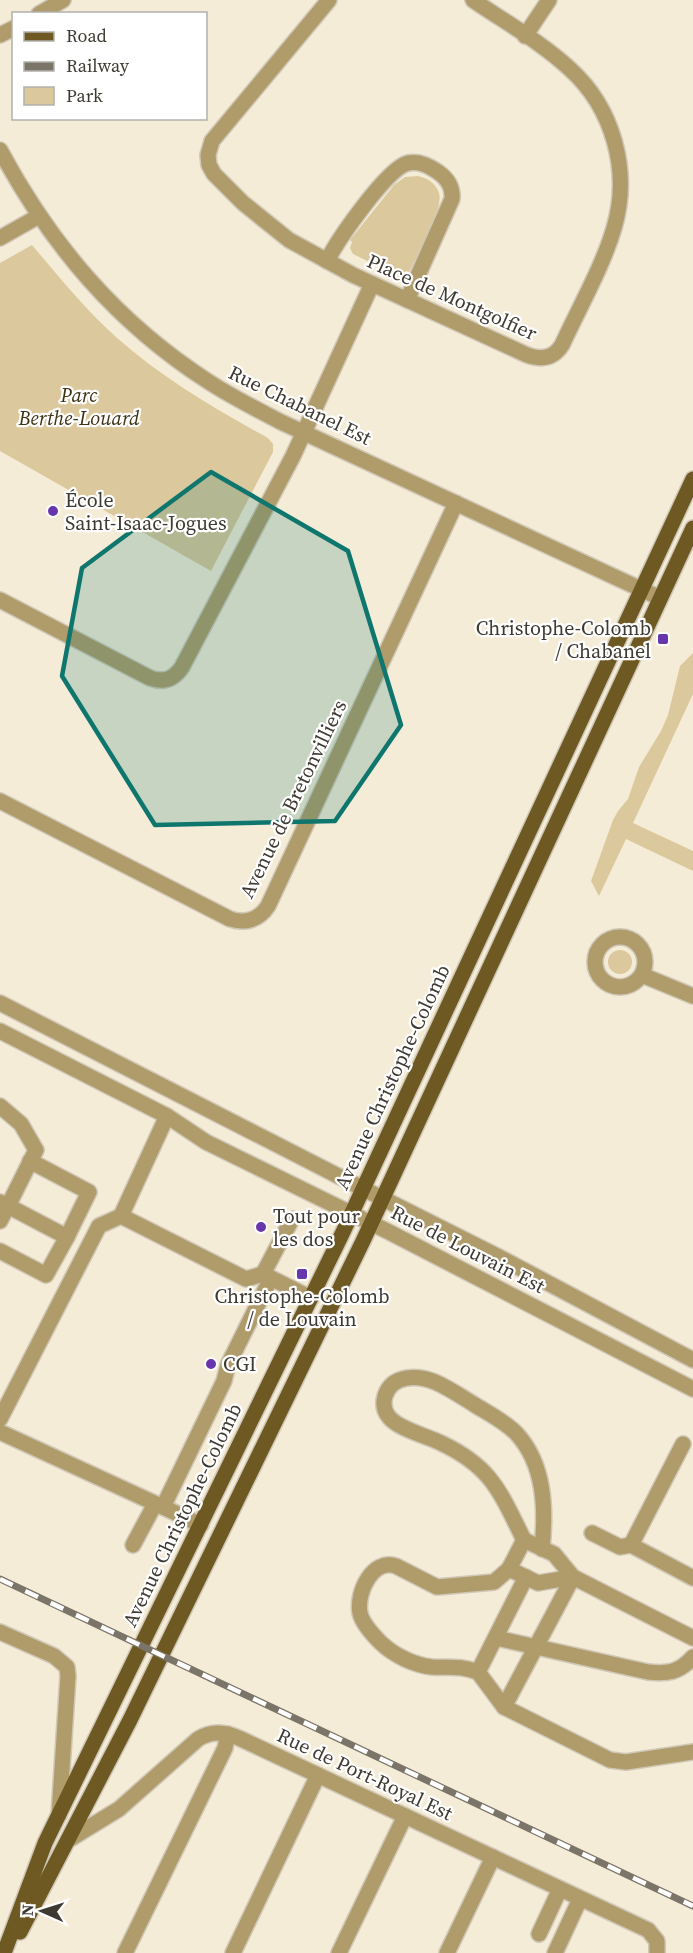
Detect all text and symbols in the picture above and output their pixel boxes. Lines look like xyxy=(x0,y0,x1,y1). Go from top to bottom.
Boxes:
legend xyxy=(12,12,207,120)
text: Road xyxy=(66,23,107,48)
text: Railway xyxy=(66,53,130,78)
text: Park xyxy=(66,83,103,108)
street label: Place de Montgolfier xyxy=(363,247,542,347)
street label: Rue Chabanel Est xyxy=(224,358,376,452)
park label: Parc Berthe-Louard xyxy=(18,381,140,432)
place label: École Saint-Isaac-Jogues xyxy=(65,486,227,537)
marker: École Saint-Isaac-Jogues xyxy=(46,504,60,518)
place label: Christophe-Colomb / Chabanel xyxy=(476,614,651,665)
marker: Christophe-Colomb / Chabanel xyxy=(656,632,670,646)
street label: Avenue de Bretonvilliers xyxy=(233,695,353,903)
street label: Avenue Christophe-Colomb xyxy=(327,960,457,1194)
street label: Rue de Louvain Est xyxy=(386,1198,550,1300)
place label: Tout pour les dos xyxy=(273,1202,360,1253)
marker: Tout pour les dos xyxy=(254,1220,268,1234)
marker: Christophe-Colomb / de Louvain xyxy=(295,1267,309,1281)
place label: Christophe-Colomb / de Louvain xyxy=(214,1282,390,1333)
place label: CGI xyxy=(223,1350,256,1378)
marker: CGI xyxy=(204,1357,218,1371)
street label: Avenue Christophe-Colomb xyxy=(116,1399,248,1631)
street label: Rue de Port-Royal Est xyxy=(273,1721,458,1827)
north arrow xyxy=(12,1881,72,1941)
text: N xyxy=(16,1903,38,1917)

